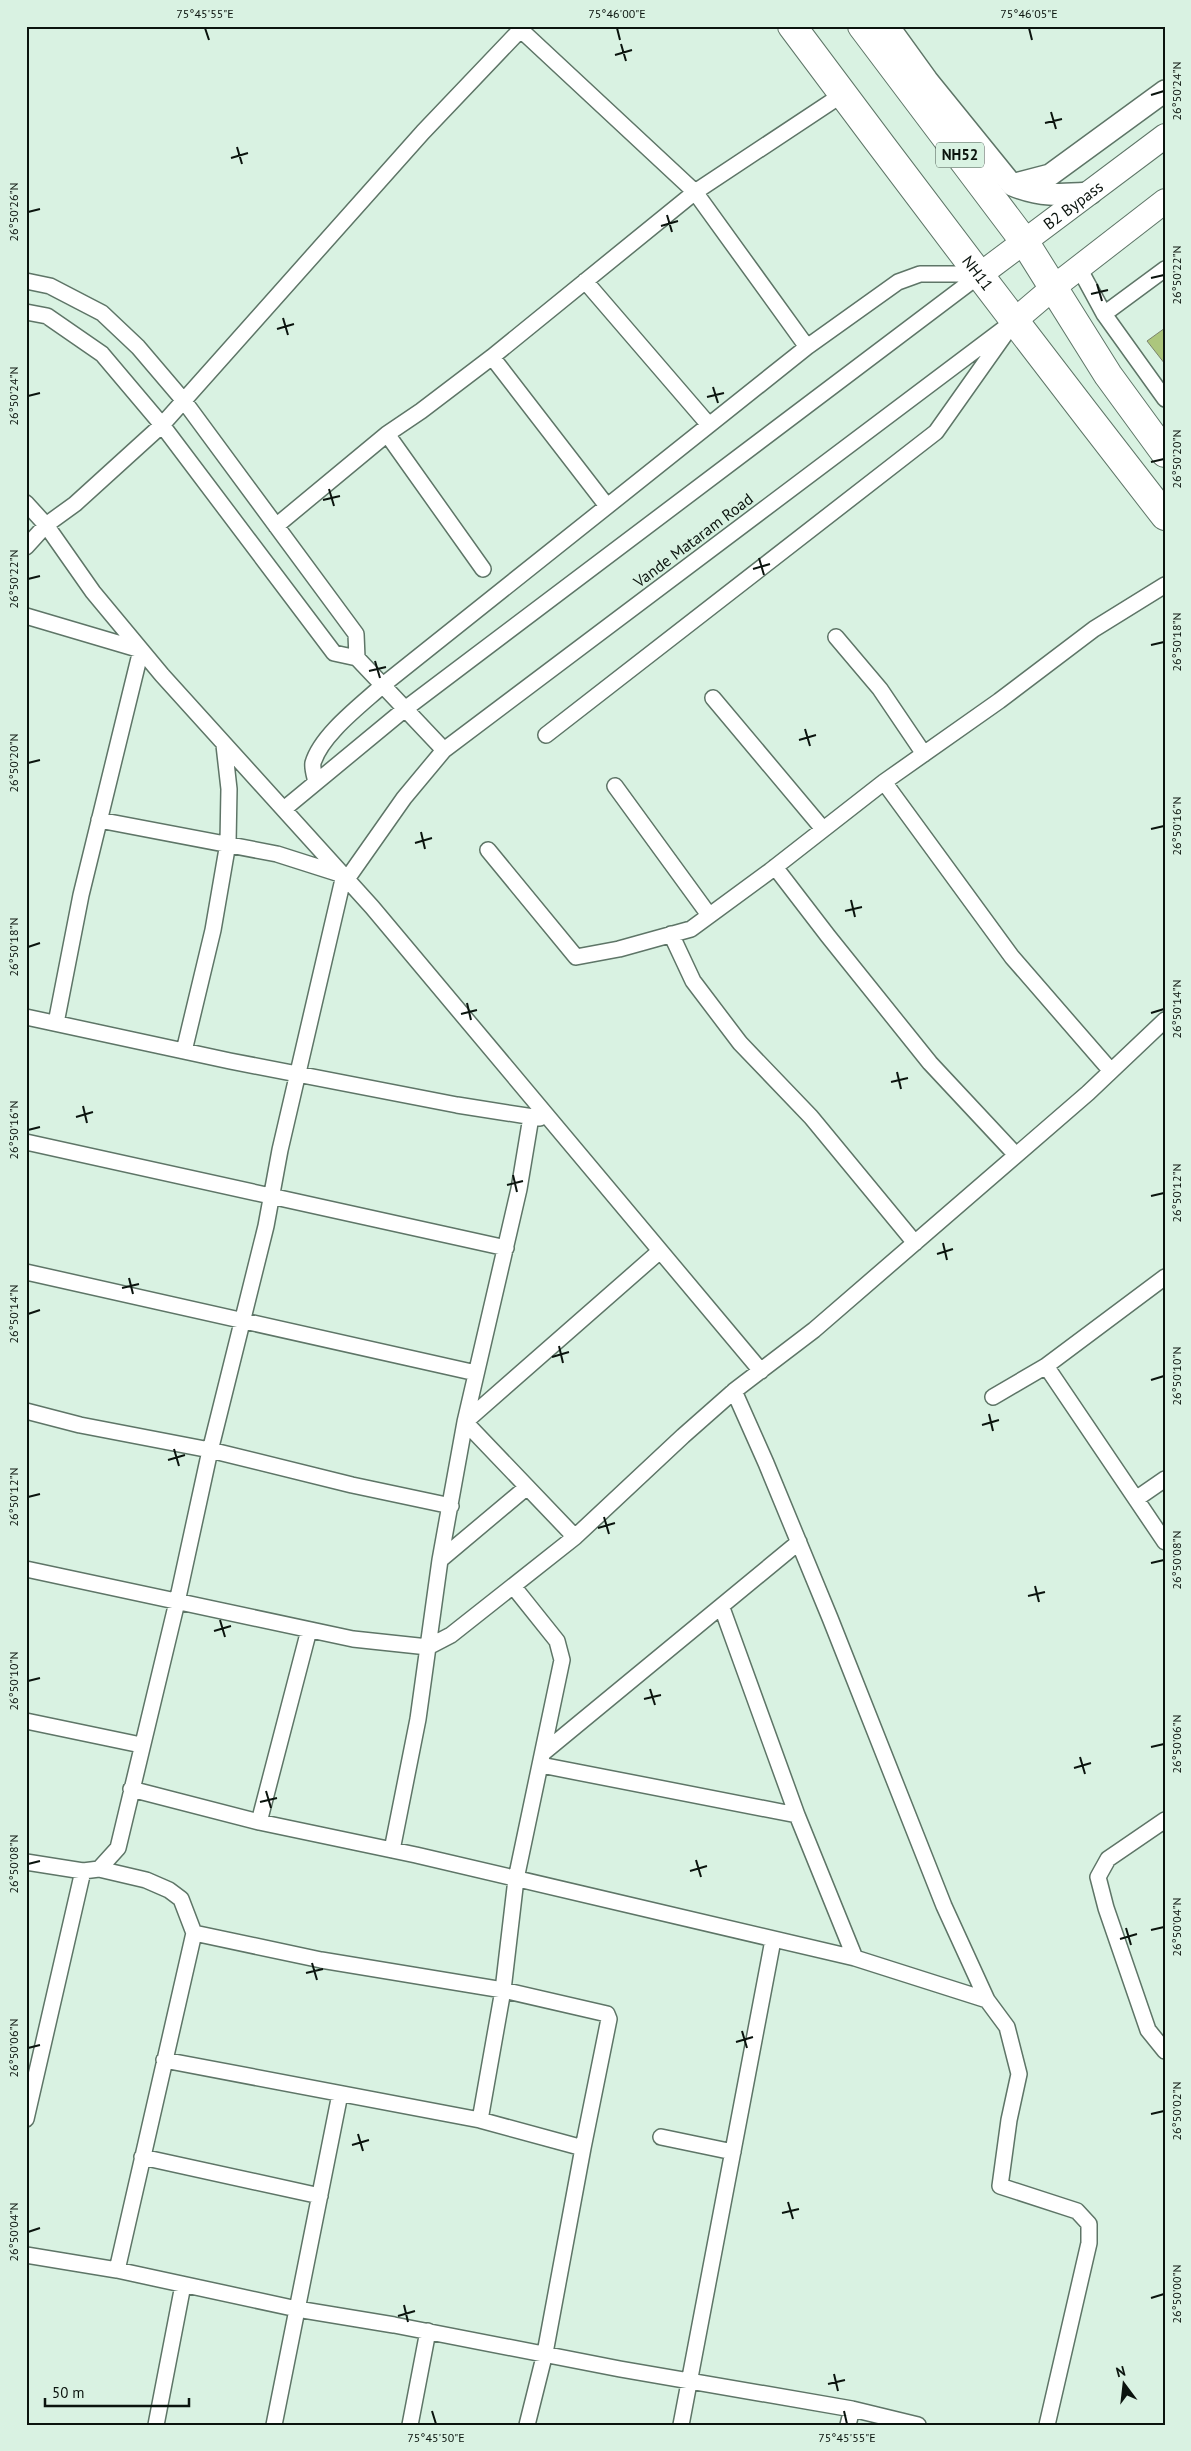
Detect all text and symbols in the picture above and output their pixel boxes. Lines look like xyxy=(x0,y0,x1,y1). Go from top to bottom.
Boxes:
text: 75°45'55"E xyxy=(176,6,234,21)
text: 75°46'00"E xyxy=(588,6,646,21)
text: 75°46'05"E xyxy=(1000,6,1058,21)
text: 26°50'24"N xyxy=(1169,61,1184,121)
road number: NH52 xyxy=(936,142,984,168)
street label: B2 Bypass xyxy=(1039,176,1107,234)
text: 26°50'26"N xyxy=(6,182,21,242)
text: 26°50'22"N xyxy=(1169,245,1184,305)
street label: NH11 xyxy=(958,251,998,294)
text: 26°50'24"N xyxy=(6,366,21,426)
text: 26°50'20"N xyxy=(1169,429,1184,489)
street label: Vande Mataram Road xyxy=(629,489,757,592)
text: 26°50'22"N xyxy=(6,549,21,609)
text: 26°50'18"N xyxy=(1169,612,1184,672)
text: 26°50'20"N xyxy=(6,733,21,793)
text: 26°50'16"N xyxy=(1169,796,1184,856)
text: 26°50'18"N xyxy=(6,917,21,977)
text: 26°50'14"N xyxy=(1169,979,1184,1039)
text: 26°50'16"N xyxy=(6,1100,21,1160)
text: 26°50'12"N xyxy=(1169,1163,1184,1223)
text: 26°50'14"N xyxy=(6,1284,21,1344)
text: 26°50'10"N xyxy=(1169,1346,1184,1406)
text: 26°50'12"N xyxy=(6,1467,21,1527)
text: 26°50'08"N xyxy=(1169,1530,1184,1590)
text: 26°50'10"N xyxy=(6,1651,21,1711)
text: 26°50'06"N xyxy=(1169,1714,1184,1774)
text: 26°50'08"N xyxy=(6,1834,21,1894)
text: 26°50'04"N xyxy=(1169,1897,1184,1957)
text: 26°50'06"N xyxy=(6,2018,21,2078)
text: 26°50'02"N xyxy=(1169,2081,1184,2141)
text: 26°50'04"N xyxy=(6,2202,21,2262)
text: 26°50'00"N xyxy=(1169,2264,1184,2324)
north arrow xyxy=(1098,2358,1148,2408)
text: N xyxy=(1114,2362,1127,2381)
scale bar xyxy=(45,2376,189,2408)
text: 50 m xyxy=(52,2383,85,2402)
text: 75°45'50"E xyxy=(407,2430,465,2445)
text: 75°45'55"E xyxy=(818,2430,876,2445)

